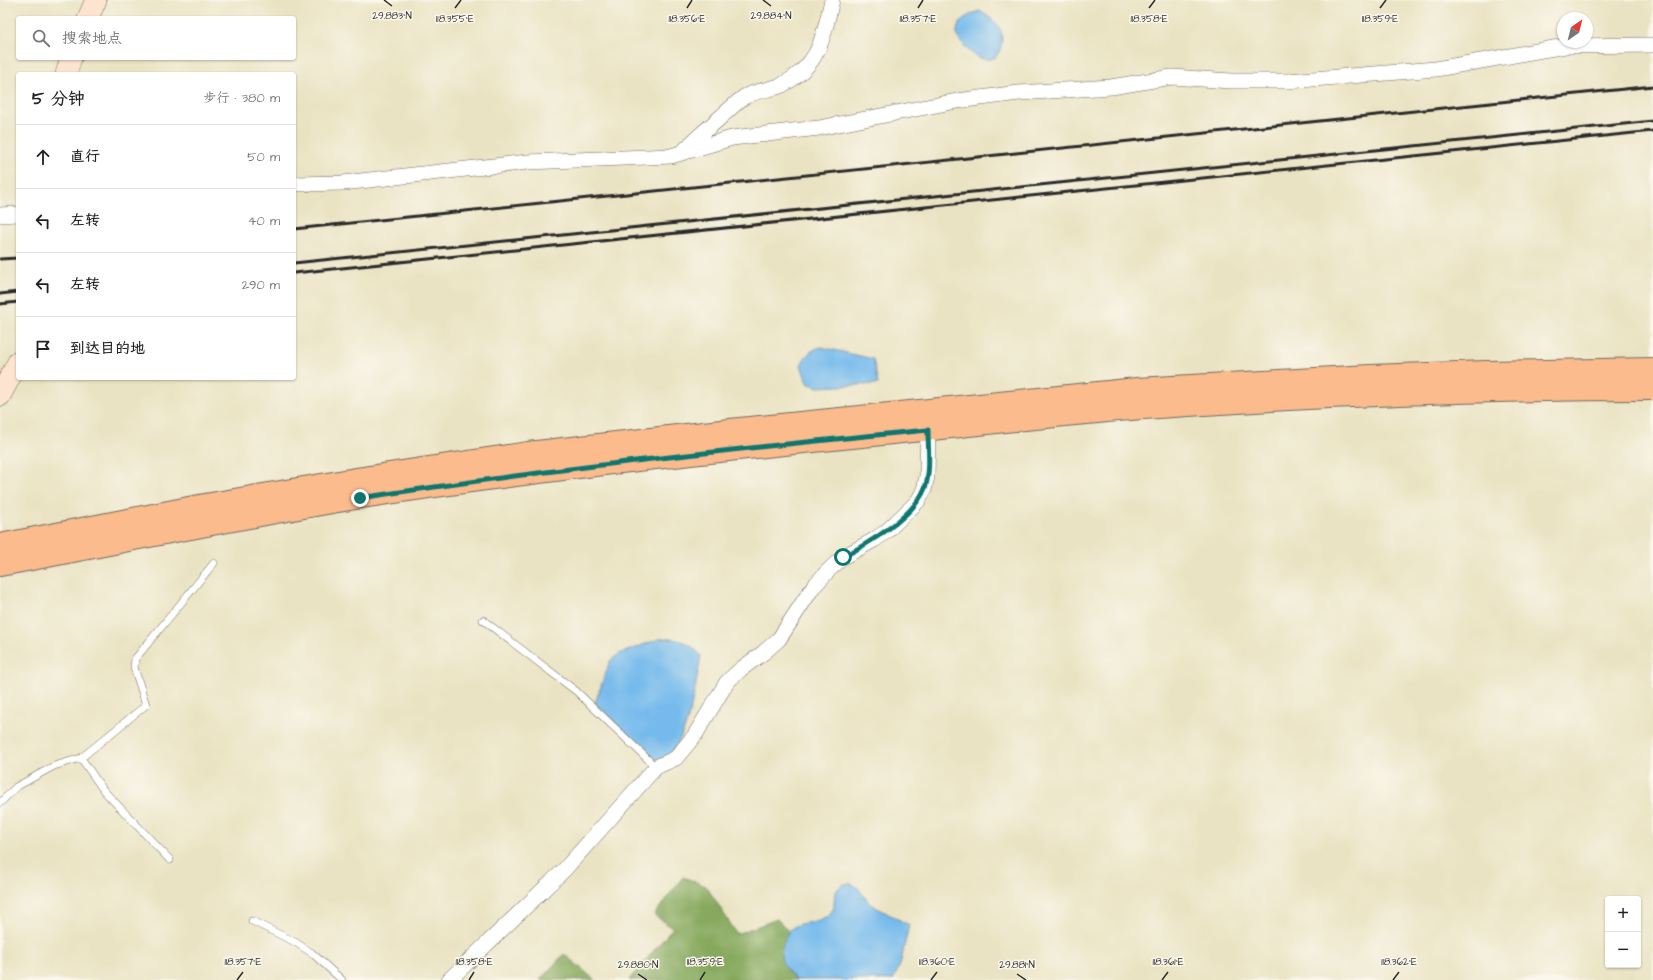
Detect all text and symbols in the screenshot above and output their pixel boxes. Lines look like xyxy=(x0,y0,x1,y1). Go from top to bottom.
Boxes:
text: 29.883°N xyxy=(372,9,412,23)
text: 29.884°N xyxy=(750,9,792,23)
text: 118.355°E xyxy=(436,12,474,26)
text: 118.356°E xyxy=(668,12,706,26)
text: 118.357°E xyxy=(900,12,937,26)
text: 118.358°E xyxy=(1130,12,1168,26)
text: 118.359°E xyxy=(1362,12,1398,26)
north arrow xyxy=(1557,12,1593,48)
search box xyxy=(16,16,296,60)
icon: search xyxy=(30,27,52,49)
text: 搜索地点 xyxy=(62,28,122,49)
text: 5 分钟 xyxy=(32,87,85,111)
text: 步行 · 380 m xyxy=(203,89,280,107)
icon: ahead xyxy=(32,146,54,168)
text: 直行 xyxy=(70,146,100,167)
text: 50 m xyxy=(247,148,280,166)
icon: left xyxy=(32,210,54,232)
text: 左转 xyxy=(70,210,100,231)
text: 40 m xyxy=(248,212,280,230)
icon: left xyxy=(32,274,54,296)
text: 左转 xyxy=(70,274,100,295)
text: 290 m xyxy=(242,276,280,294)
icon: arrive xyxy=(32,338,54,360)
text: 到达目的地 xyxy=(70,338,145,359)
route end xyxy=(351,489,369,507)
route start xyxy=(834,548,852,566)
map controls xyxy=(1605,896,1641,968)
button: + xyxy=(1605,896,1641,932)
button: − xyxy=(1605,932,1641,968)
text: 118.357°E xyxy=(225,955,262,969)
text: 118.358°E xyxy=(455,955,493,969)
text: 118.359°E xyxy=(687,955,723,969)
text: 118.360°E xyxy=(919,955,955,969)
text: 118.361°E xyxy=(1152,955,1184,969)
text: 118.362°E xyxy=(1381,955,1417,969)
text: 29.880°N xyxy=(618,958,658,972)
text: 29.881°N xyxy=(999,958,1035,972)

